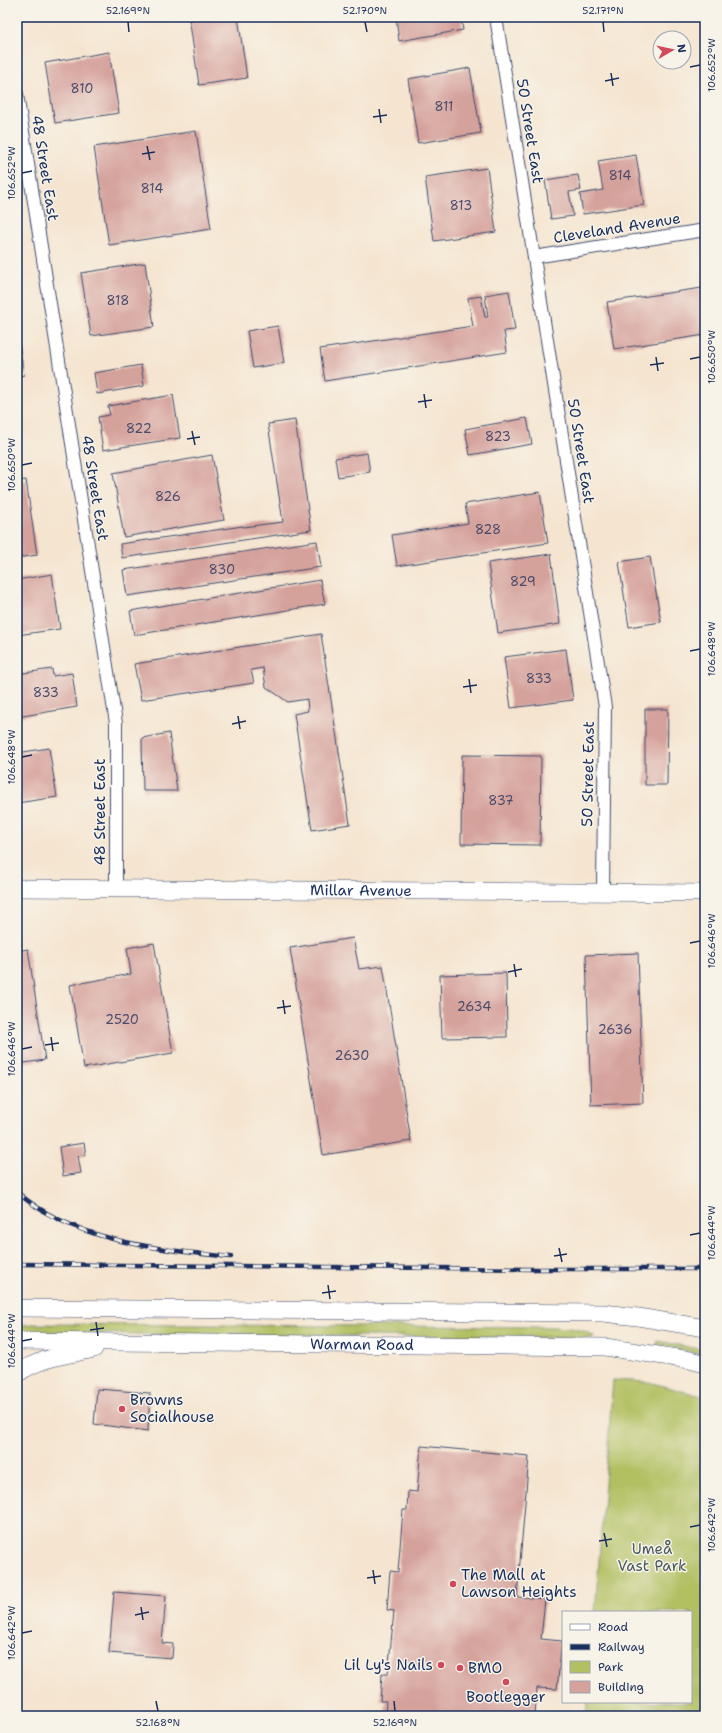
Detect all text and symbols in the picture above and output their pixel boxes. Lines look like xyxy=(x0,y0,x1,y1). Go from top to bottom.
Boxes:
text: 52.169°N xyxy=(106,4,150,17)
text: 52.170°N xyxy=(343,4,387,17)
text: 52.171°N xyxy=(582,4,624,17)
north arrow xyxy=(652,30,692,70)
text: 106.652°W xyxy=(705,38,718,92)
text: N xyxy=(673,43,690,54)
street label: 50 Street East xyxy=(512,77,548,185)
house number: 810 xyxy=(71,80,93,97)
house number: 811 xyxy=(435,98,454,115)
street label: 48 Street East xyxy=(27,114,63,222)
text: 106.652°W xyxy=(5,146,18,200)
house number: 814 xyxy=(609,167,631,184)
house number: 814 xyxy=(141,180,163,197)
house number: 813 xyxy=(450,197,472,214)
street label: Cleveland Avenue xyxy=(552,208,682,248)
house number: 818 xyxy=(107,292,129,309)
text: 106.650°W xyxy=(705,329,718,384)
street label: 50 Street East xyxy=(563,397,599,505)
house number: 822 xyxy=(126,420,152,437)
house number: 823 xyxy=(485,428,511,445)
street label: 48 Street East xyxy=(77,434,113,542)
text: 106.650°W xyxy=(5,437,18,492)
house number: 826 xyxy=(155,488,181,505)
house number: 828 xyxy=(475,521,501,538)
house number: 830 xyxy=(209,561,235,578)
house number: 829 xyxy=(510,573,536,590)
text: 106.648°W xyxy=(705,621,718,677)
house number: 833 xyxy=(526,670,552,687)
house number: 833 xyxy=(33,684,59,701)
street label: 50 Street East xyxy=(577,721,599,827)
text: 106.648°W xyxy=(5,729,18,785)
street label: 48 Street East xyxy=(90,758,110,866)
house number: 837 xyxy=(488,792,514,809)
street label: Millar Avenue xyxy=(310,880,412,901)
text: 106.646°W xyxy=(705,913,718,969)
house number: 2634 xyxy=(457,998,491,1015)
house number: 2520 xyxy=(105,1011,139,1028)
text: 106.646°W xyxy=(5,1021,18,1077)
house number: 2636 xyxy=(598,1021,632,1038)
house number: 2630 xyxy=(335,1047,369,1064)
text: 106.644°W xyxy=(705,1205,718,1260)
text: 106.644°W xyxy=(5,1313,18,1368)
street label: Warman Road xyxy=(310,1334,414,1355)
place label: Browns Socialhouse xyxy=(130,1390,215,1427)
marker: Browns Socialhouse xyxy=(117,1404,127,1414)
text: 106.642°W xyxy=(705,1497,718,1552)
park label: Umeå Vast Park xyxy=(617,1539,687,1576)
place label: The Mall at Lawson Heights xyxy=(461,1565,577,1602)
marker: The Mall at Lawson Heights xyxy=(448,1579,458,1589)
text: 106.642°W xyxy=(5,1605,18,1660)
legend xyxy=(562,1611,692,1703)
text: Road xyxy=(598,1619,629,1635)
text: Railway xyxy=(598,1639,645,1655)
place label: Lil Ly's Nails xyxy=(344,1655,433,1675)
place label: BMO xyxy=(468,1658,502,1678)
text: Park xyxy=(598,1659,624,1675)
marker: Lil Ly's Nails xyxy=(436,1660,446,1670)
marker: BMO xyxy=(455,1663,465,1673)
marker: Bootlegger xyxy=(501,1677,511,1687)
text: Building xyxy=(598,1679,644,1695)
place label: Bootlegger xyxy=(466,1687,546,1707)
text: 52.168°N xyxy=(136,1716,180,1729)
text: 52.169°N xyxy=(373,1716,417,1729)

